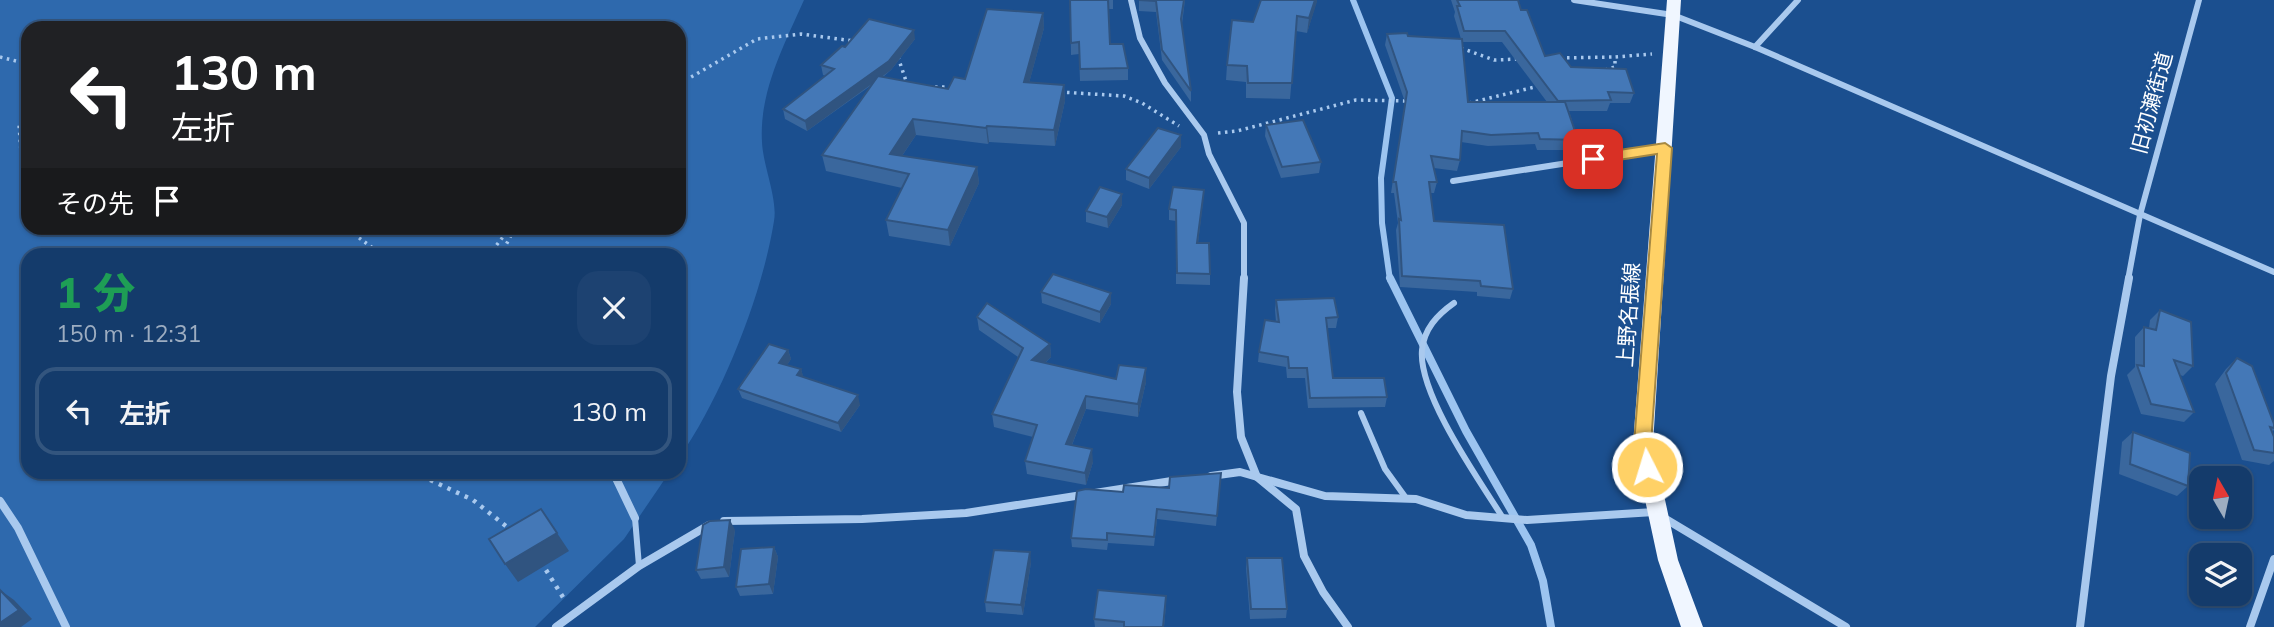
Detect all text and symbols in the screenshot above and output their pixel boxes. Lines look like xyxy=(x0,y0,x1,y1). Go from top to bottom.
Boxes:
text: 130 m xyxy=(171,41,317,102)
icon: left xyxy=(56,49,147,140)
street label: 旧初瀬街道 xyxy=(2125,49,2177,157)
text: 左折 xyxy=(171,107,235,147)
pin xyxy=(1563,129,1623,189)
icon: arrive xyxy=(1574,140,1612,178)
icon: arrive xyxy=(148,182,186,220)
text: その先 xyxy=(56,187,134,220)
street label: 上野名張線 xyxy=(1611,262,1645,368)
text: 1 分 xyxy=(56,266,135,319)
button: close xyxy=(577,271,651,345)
text: 150 m · 12:31 xyxy=(56,319,201,348)
icon: left xyxy=(60,392,98,430)
text: 130 m xyxy=(571,395,647,428)
text: 左折 xyxy=(119,397,171,430)
position arrow xyxy=(1610,430,1684,504)
north arrow xyxy=(2189,466,2252,528)
map controls xyxy=(2189,466,2252,606)
button: layers xyxy=(2189,543,2252,606)

